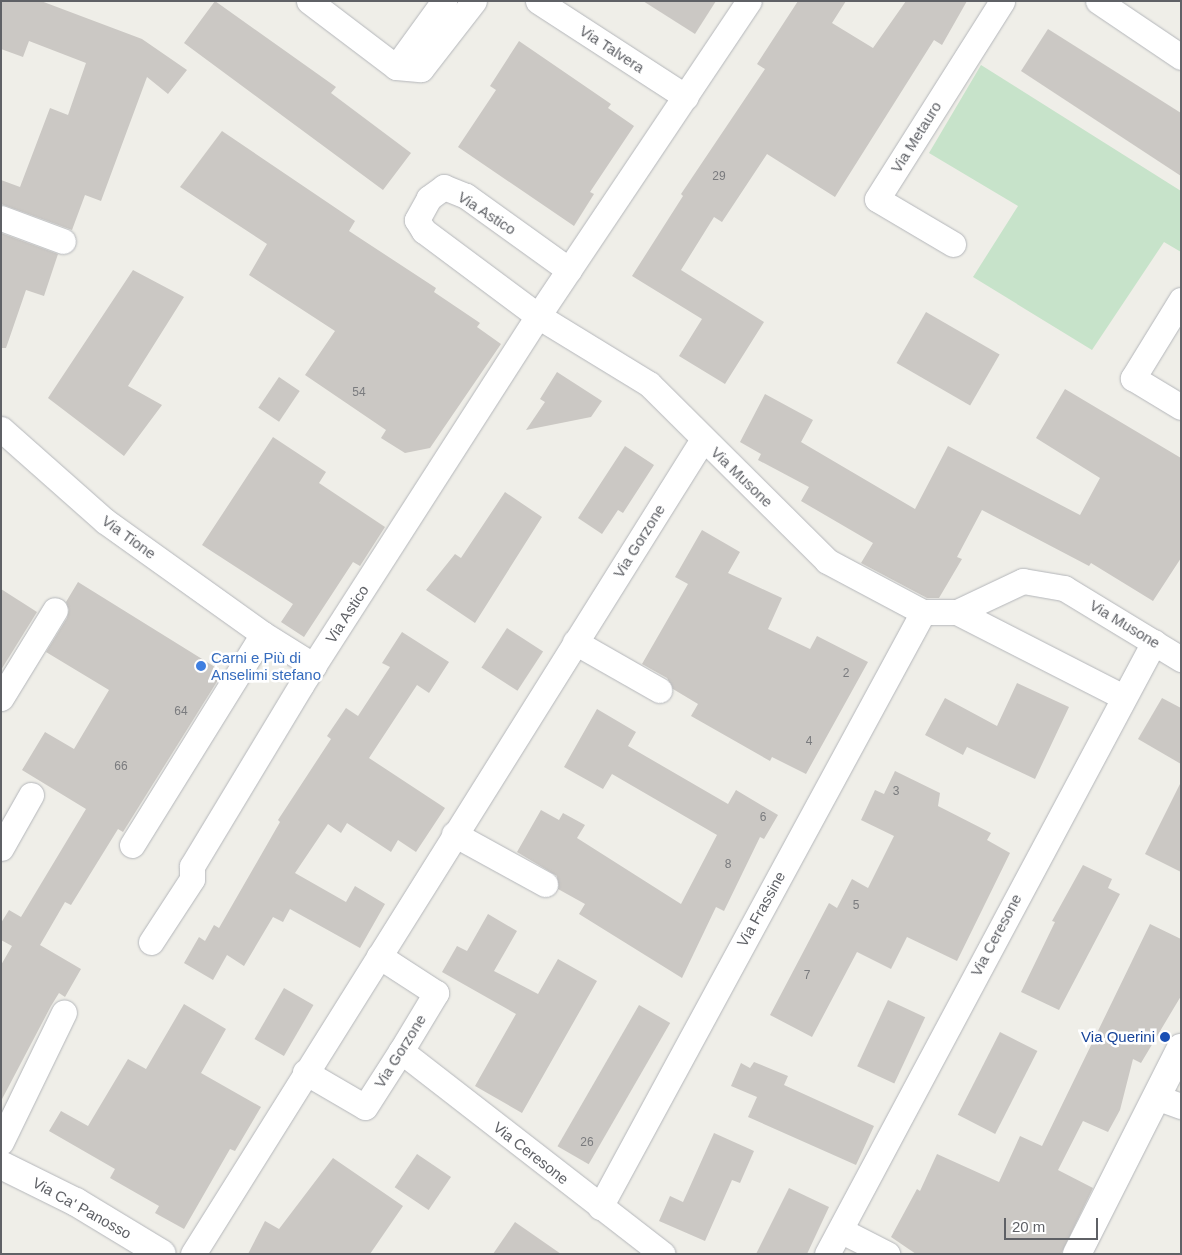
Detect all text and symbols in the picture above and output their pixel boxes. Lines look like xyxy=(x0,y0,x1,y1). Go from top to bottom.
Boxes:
street label: Via Talvera xyxy=(576,21,648,77)
street label: Via Metauro xyxy=(887,98,945,176)
house number: 29 xyxy=(712,170,726,184)
street label: Via Astico xyxy=(454,187,520,239)
house number: 54 xyxy=(352,386,366,400)
street label: Via Musone xyxy=(707,443,777,511)
street label: Via Gorzone xyxy=(609,501,669,581)
street label: Via Tione xyxy=(98,511,160,563)
street label: Via Astico xyxy=(321,581,373,647)
street label: Via Musone xyxy=(1087,596,1163,652)
place label: Carni e Più di Anselimi stefano xyxy=(211,648,321,683)
marker: Carni e Più di Anselimi stefano xyxy=(195,660,207,672)
house number: 2 xyxy=(843,667,849,681)
house number: 64 xyxy=(174,705,188,719)
house number: 4 xyxy=(806,735,812,749)
house number: 66 xyxy=(114,760,128,774)
house number: 3 xyxy=(893,785,899,799)
house number: 6 xyxy=(760,811,766,825)
house number: 8 xyxy=(725,858,731,872)
street label: Via Frassine xyxy=(733,868,789,950)
street label: Via Ceresone xyxy=(967,891,1025,979)
house number: 5 xyxy=(853,899,859,913)
house number: 7 xyxy=(804,969,810,983)
street label: Via Gorzone xyxy=(370,1011,430,1091)
place label: Via Querini xyxy=(1081,1028,1155,1046)
marker: Via Querini xyxy=(1159,1031,1171,1043)
street label: Via Ceresone xyxy=(490,1118,572,1188)
house number: 26 xyxy=(580,1136,594,1150)
street label: Via Ca' Panosso xyxy=(29,1173,135,1243)
scale bar xyxy=(1007,1208,1101,1240)
text: 20 m xyxy=(1012,1218,1045,1235)

